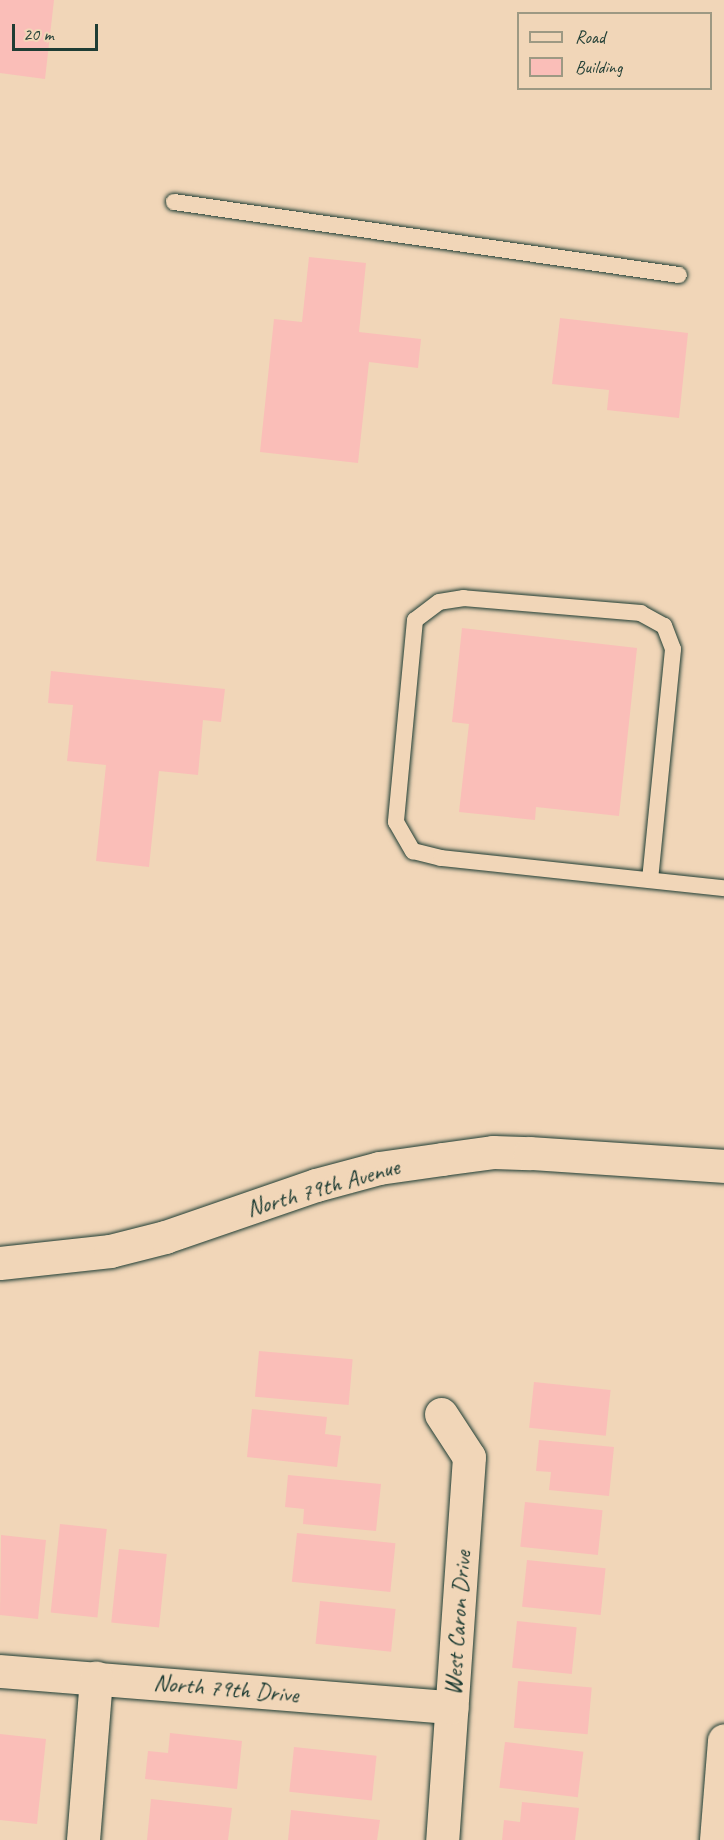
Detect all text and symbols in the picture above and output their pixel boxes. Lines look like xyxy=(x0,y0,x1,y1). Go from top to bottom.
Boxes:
scale bar xyxy=(15,12,100,50)
legend xyxy=(517,12,712,90)
text: 20 m xyxy=(23,23,54,45)
text: Road xyxy=(575,26,605,48)
text: Building xyxy=(575,56,622,78)
street label: North 79th Avenue xyxy=(243,1152,403,1224)
street label: West Caron Drive xyxy=(439,1549,477,1697)
street label: North 79th Drive xyxy=(152,1668,300,1710)

